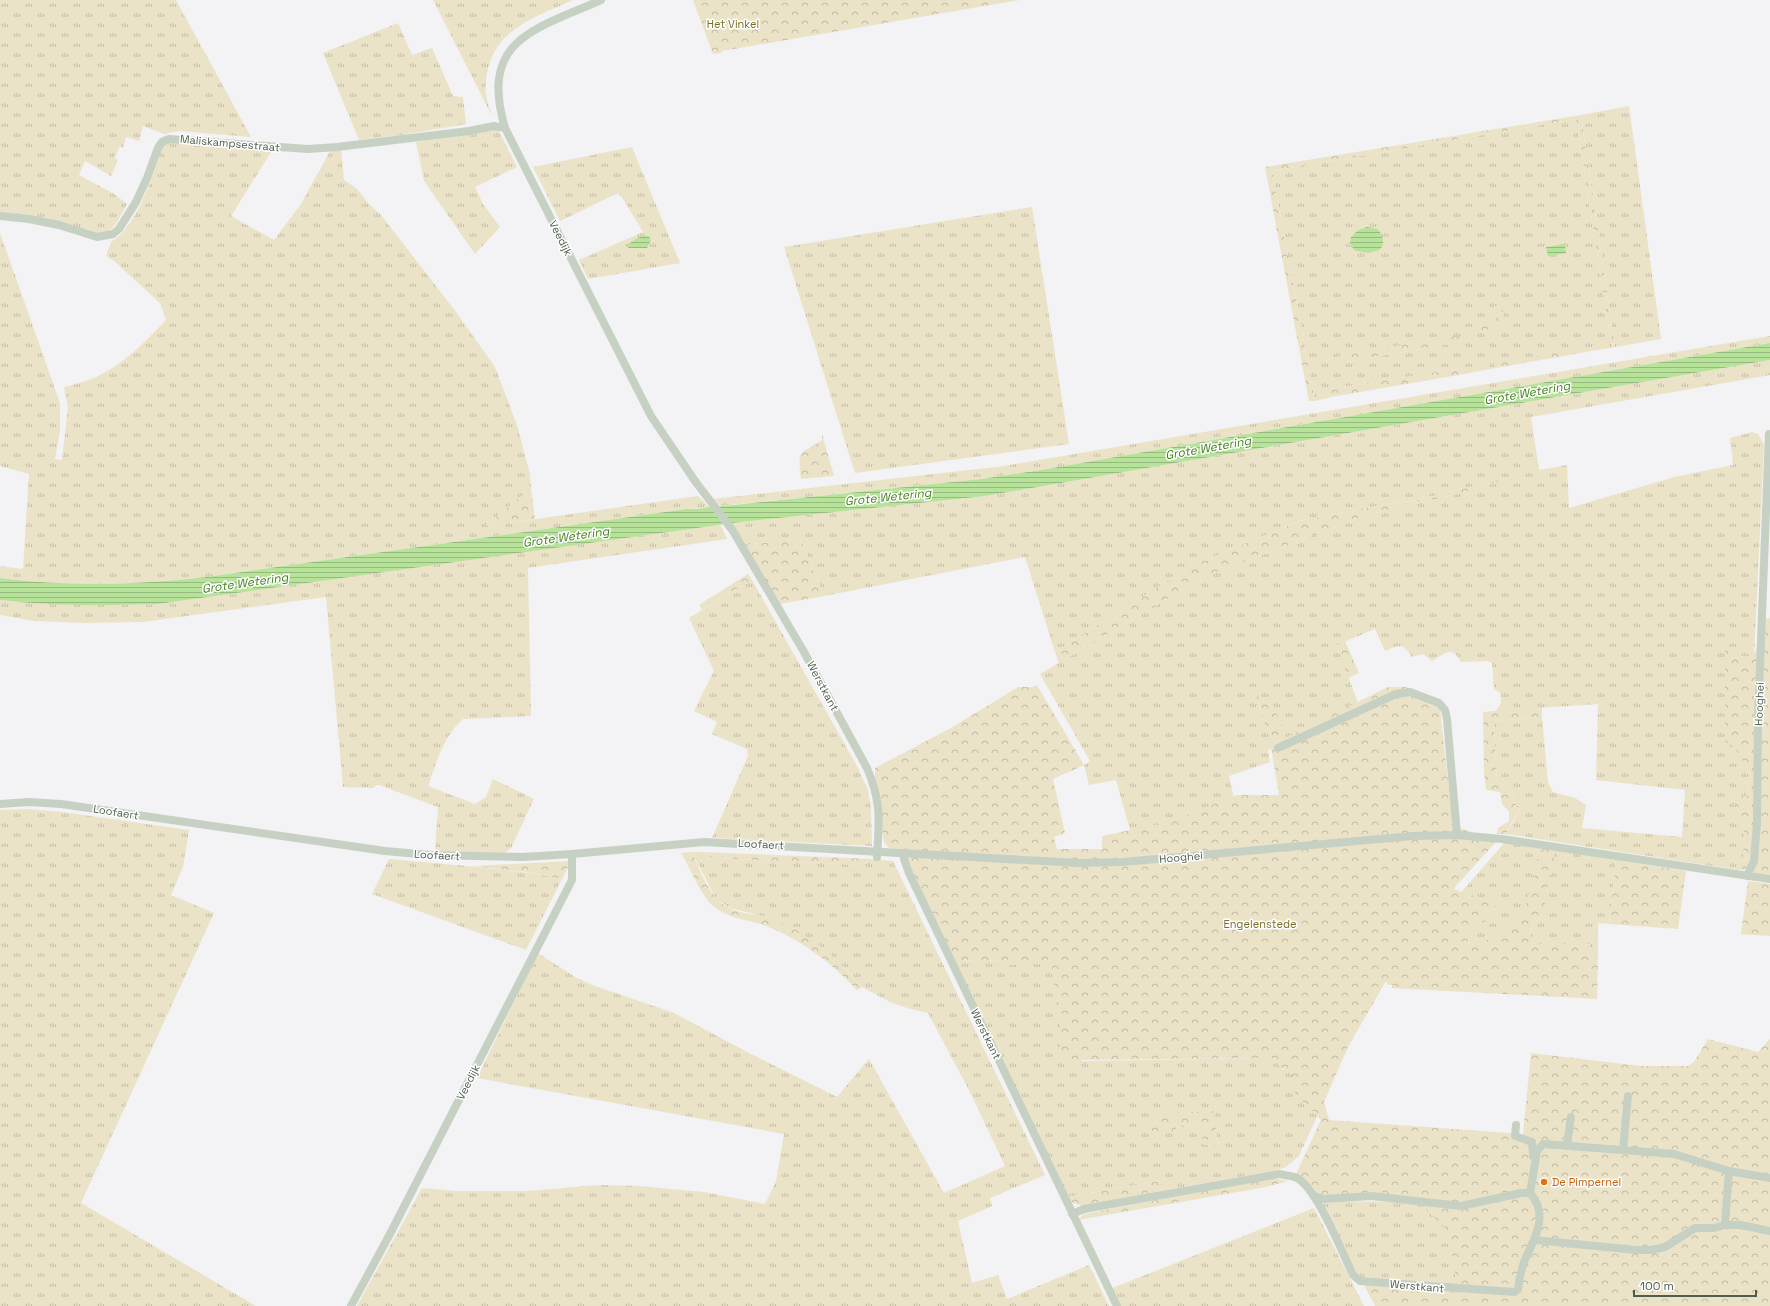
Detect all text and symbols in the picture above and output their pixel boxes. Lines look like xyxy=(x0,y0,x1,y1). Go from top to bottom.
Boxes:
park label: Het Vinkel xyxy=(707,17,759,31)
street label: Maliskampsestraat xyxy=(180,132,280,154)
street label: Veedijk xyxy=(546,218,576,258)
water label: Grote Wetering xyxy=(1483,377,1572,408)
water label: Grote Wetering xyxy=(1164,432,1253,463)
water label: Grote Wetering xyxy=(844,484,933,510)
water label: Grote Wetering xyxy=(522,523,611,551)
water label: Grote Wetering xyxy=(201,569,290,597)
street label: Werstkant xyxy=(804,659,842,713)
street label: Hooghei xyxy=(1751,682,1767,726)
street label: Loofaert xyxy=(92,801,140,823)
street label: Loofaert xyxy=(738,836,784,852)
street label: Loofaert xyxy=(414,847,460,863)
street label: Hooghei xyxy=(1159,848,1204,866)
park label: Engelenstede xyxy=(1223,917,1297,931)
street label: Werstkant xyxy=(968,1006,1004,1062)
street label: Veedijk xyxy=(453,1062,483,1102)
place label: De Pimpernel xyxy=(1552,1175,1621,1189)
marker: De Pimpernel xyxy=(1539,1177,1549,1187)
scale bar xyxy=(1634,1272,1756,1298)
street label: Werstkant xyxy=(1389,1277,1445,1295)
text: 100 m xyxy=(1640,1278,1674,1294)

